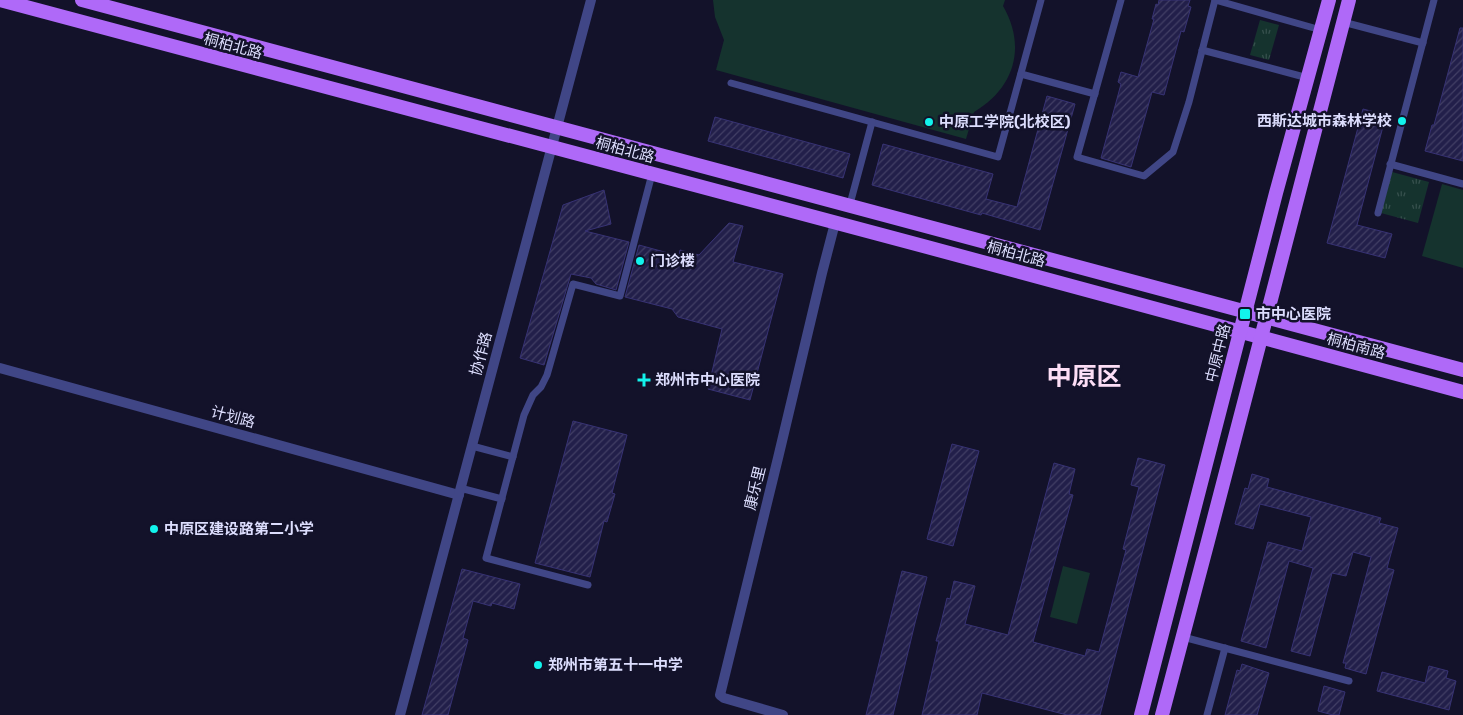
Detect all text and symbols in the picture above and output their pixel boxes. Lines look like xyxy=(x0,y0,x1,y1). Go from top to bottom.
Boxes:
street label: 桐柏北路 xyxy=(202,30,264,62)
place label: 西斯达城市森林学校 xyxy=(1257,112,1392,130)
place label: 中原工学院(北校区) xyxy=(939,113,1071,131)
marker: 西斯达城市森林学校 xyxy=(1396,115,1408,127)
marker: 中原工学院(北校区) xyxy=(923,116,935,128)
street label: 桐柏北路 xyxy=(594,134,656,166)
street label: 桐柏北路 xyxy=(985,238,1047,270)
place label: 门诊楼 xyxy=(650,252,695,270)
marker: 门诊楼 xyxy=(634,255,646,267)
place label: 市中心医院 xyxy=(1256,305,1331,323)
marker: 市中心医院 xyxy=(1238,307,1252,321)
street label: 中原中路 xyxy=(1202,322,1234,384)
street label: 协作路 xyxy=(466,330,496,378)
street label: 桐柏南路 xyxy=(1325,330,1387,362)
district label: 中原区 xyxy=(1046,362,1122,391)
place label: 郑州市中心医院 xyxy=(655,371,760,389)
marker: 郑州市中心医院 xyxy=(637,373,651,387)
street label: 计划路 xyxy=(209,402,257,432)
street label: 康乐里 xyxy=(741,464,769,512)
place label: 中原区建设路第二小学 xyxy=(164,520,314,538)
marker: 中原区建设路第二小学 xyxy=(148,523,160,535)
place label: 郑州市第五十一中学 xyxy=(548,656,683,674)
marker: 郑州市第五十一中学 xyxy=(532,659,544,671)

